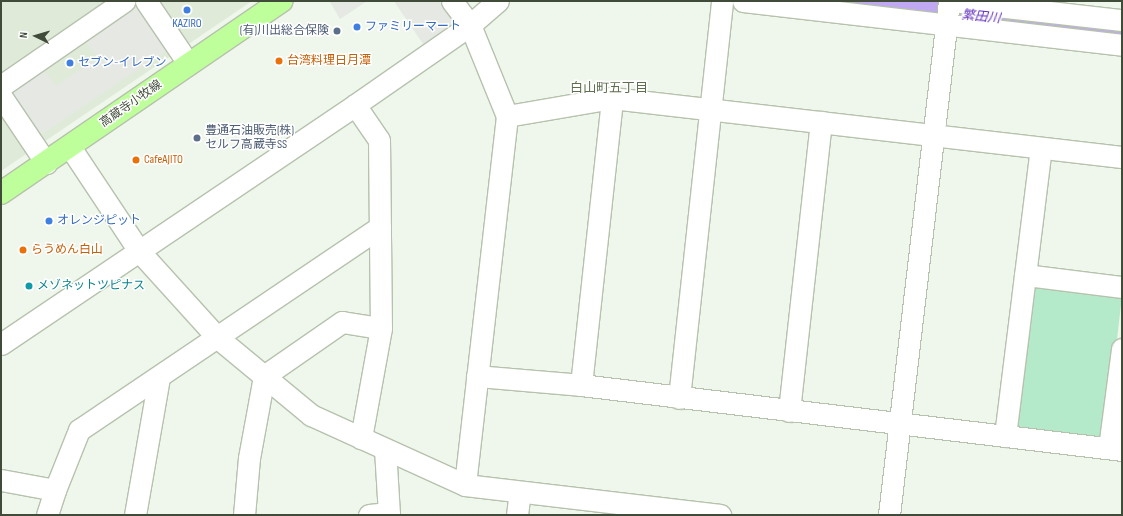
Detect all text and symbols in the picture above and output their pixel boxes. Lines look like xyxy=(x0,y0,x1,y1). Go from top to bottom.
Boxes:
marker: KAZIRO xyxy=(182,5,192,15)
water label: 繁田川 xyxy=(961,7,1001,27)
north arrow xyxy=(16,16,56,56)
place label: KAZIRO xyxy=(172,17,202,31)
place label: ファミリーマート xyxy=(365,20,461,34)
marker: ファミリーマート xyxy=(352,22,362,32)
place label: (有)川出総合保険 xyxy=(240,24,329,38)
marker: (有)川出総合保険 xyxy=(332,26,342,36)
text: N xyxy=(17,31,30,38)
place label: 台湾料理日月潭 xyxy=(287,54,371,68)
place label: セブン-イレブン xyxy=(78,56,166,70)
marker: 台湾料理日月潭 xyxy=(274,56,284,66)
marker: セブン-イレブン xyxy=(65,58,75,68)
street label: 高蔵寺小牧線 xyxy=(97,77,165,131)
district label: 白山町五丁目 xyxy=(570,80,648,96)
place label: 豊通石油販売(株) セルフ高蔵寺SS xyxy=(205,124,294,152)
marker: 豊通石油販売(株) セルフ高蔵寺SS xyxy=(192,133,202,143)
place label: CafeAJITO xyxy=(144,153,183,167)
marker: CafeAJITO xyxy=(131,155,141,165)
place label: オレンジピット xyxy=(57,214,141,228)
marker: オレンジピット xyxy=(44,216,54,226)
place label: らうめん白山 xyxy=(31,243,103,257)
marker: らうめん白山 xyxy=(18,245,28,255)
place label: メゾネットツピナス xyxy=(37,279,145,293)
marker: メゾネットツピナス xyxy=(24,281,34,291)

